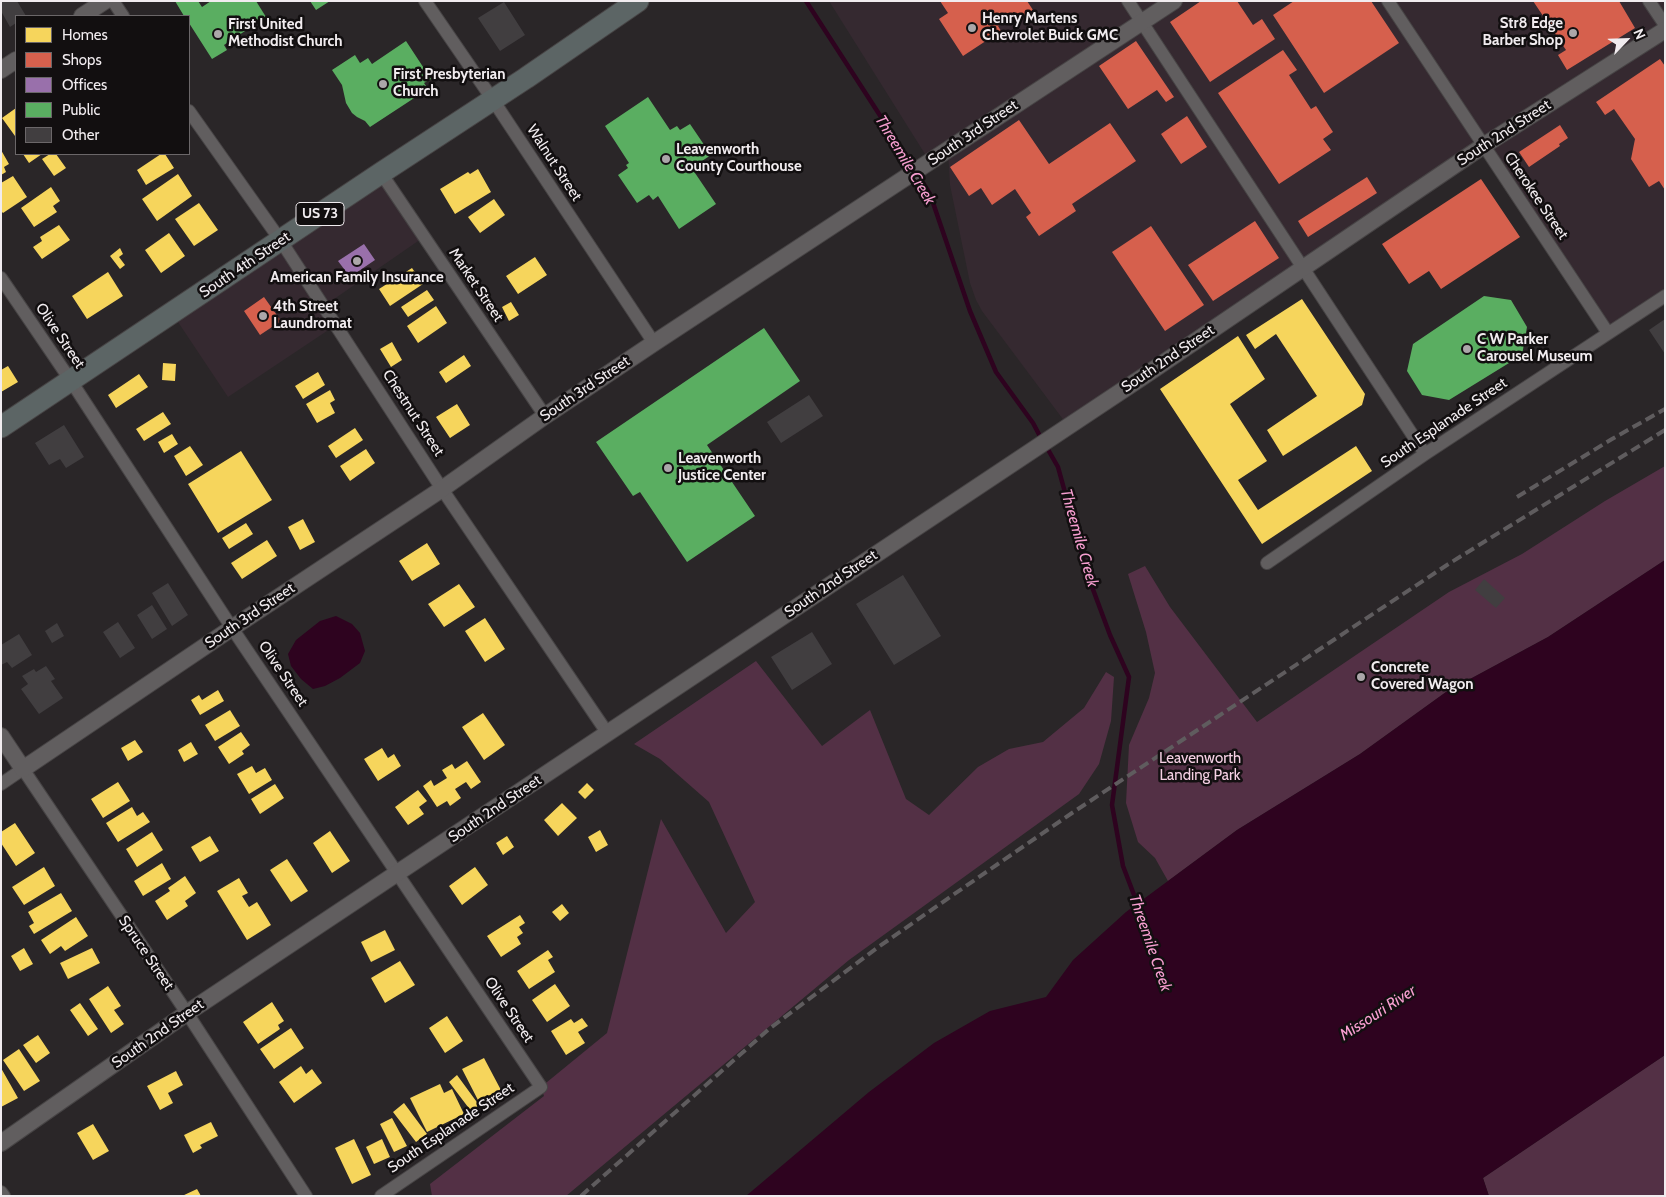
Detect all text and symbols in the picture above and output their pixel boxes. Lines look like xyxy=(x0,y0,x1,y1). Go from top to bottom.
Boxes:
place label: Henry Martens Chevrolet Buick GMC xyxy=(982,10,1118,45)
legend xyxy=(15,15,190,155)
place label: Str8 Edge Barber Shop xyxy=(1483,15,1563,50)
north arrow xyxy=(1601,15,1651,65)
place label: First United Methodist Church xyxy=(228,16,343,51)
marker: Henry Martens Chevrolet Buick GMC xyxy=(966,22,978,34)
text: Homes xyxy=(62,26,108,44)
text: N xyxy=(1629,26,1650,42)
marker: Str8 Edge Barber Shop xyxy=(1567,27,1579,39)
marker: First United Methodist Church xyxy=(212,28,224,40)
text: Shops xyxy=(62,51,102,69)
place label: First Presbyterian Church xyxy=(393,66,506,101)
text: Offices xyxy=(62,76,107,94)
marker: First Presbyterian Church xyxy=(377,78,389,90)
street label: South 3rd Street xyxy=(925,96,1021,170)
street label: South 2nd Street xyxy=(1454,96,1554,170)
text: Public xyxy=(62,101,100,119)
water label: Threemile Creek xyxy=(871,112,939,208)
street label: Walnut Street xyxy=(523,121,585,205)
text: Other xyxy=(62,126,99,144)
place label: Leavenworth County Courthouse xyxy=(676,141,802,176)
street label: Cherokee Street xyxy=(1500,149,1572,243)
marker: Leavenworth County Courthouse xyxy=(660,153,672,165)
road number: US 73 xyxy=(296,202,344,225)
street label: South 4th Street xyxy=(196,228,294,302)
street label: Market Street xyxy=(445,245,507,325)
marker: American Family Insurance xyxy=(351,255,363,267)
place label: American Family Insurance xyxy=(270,269,444,287)
place label: 4th Street Laundromat xyxy=(273,298,352,333)
street label: Olive Street xyxy=(32,300,88,372)
marker: 4th Street Laundromat xyxy=(257,310,269,322)
street label: South 2nd Street xyxy=(1118,321,1218,397)
place label: C W Parker Carousel Museum xyxy=(1477,331,1593,366)
marker: C W Parker Carousel Museum xyxy=(1461,343,1473,355)
street label: South 3rd Street xyxy=(537,352,633,426)
street label: Chestnut Street xyxy=(378,366,448,460)
street label: South Esplanade Street xyxy=(1377,374,1511,472)
place label: Leavenworth Justice Center xyxy=(678,450,766,485)
marker: Leavenworth Justice Center xyxy=(662,462,674,474)
water label: Threemile Creek xyxy=(1056,487,1102,589)
street label: South 2nd Street xyxy=(781,546,881,622)
street label: South 3rd Street xyxy=(202,579,298,653)
street label: Olive Street xyxy=(255,638,311,710)
place label: Concrete Covered Wagon xyxy=(1371,659,1474,694)
marker: Concrete Covered Wagon xyxy=(1355,671,1367,683)
park label: Leavenworth Landing Park xyxy=(1159,750,1241,785)
street label: South 2nd Street xyxy=(445,771,545,847)
water label: Threemile Creek xyxy=(1124,892,1176,994)
street label: Spruce Street xyxy=(115,912,177,994)
street label: Olive Street xyxy=(481,974,537,1046)
water label: Missouri River xyxy=(1336,981,1420,1045)
street label: South 2nd Street xyxy=(109,996,207,1072)
street label: South Esplanade Street xyxy=(384,1079,518,1177)

